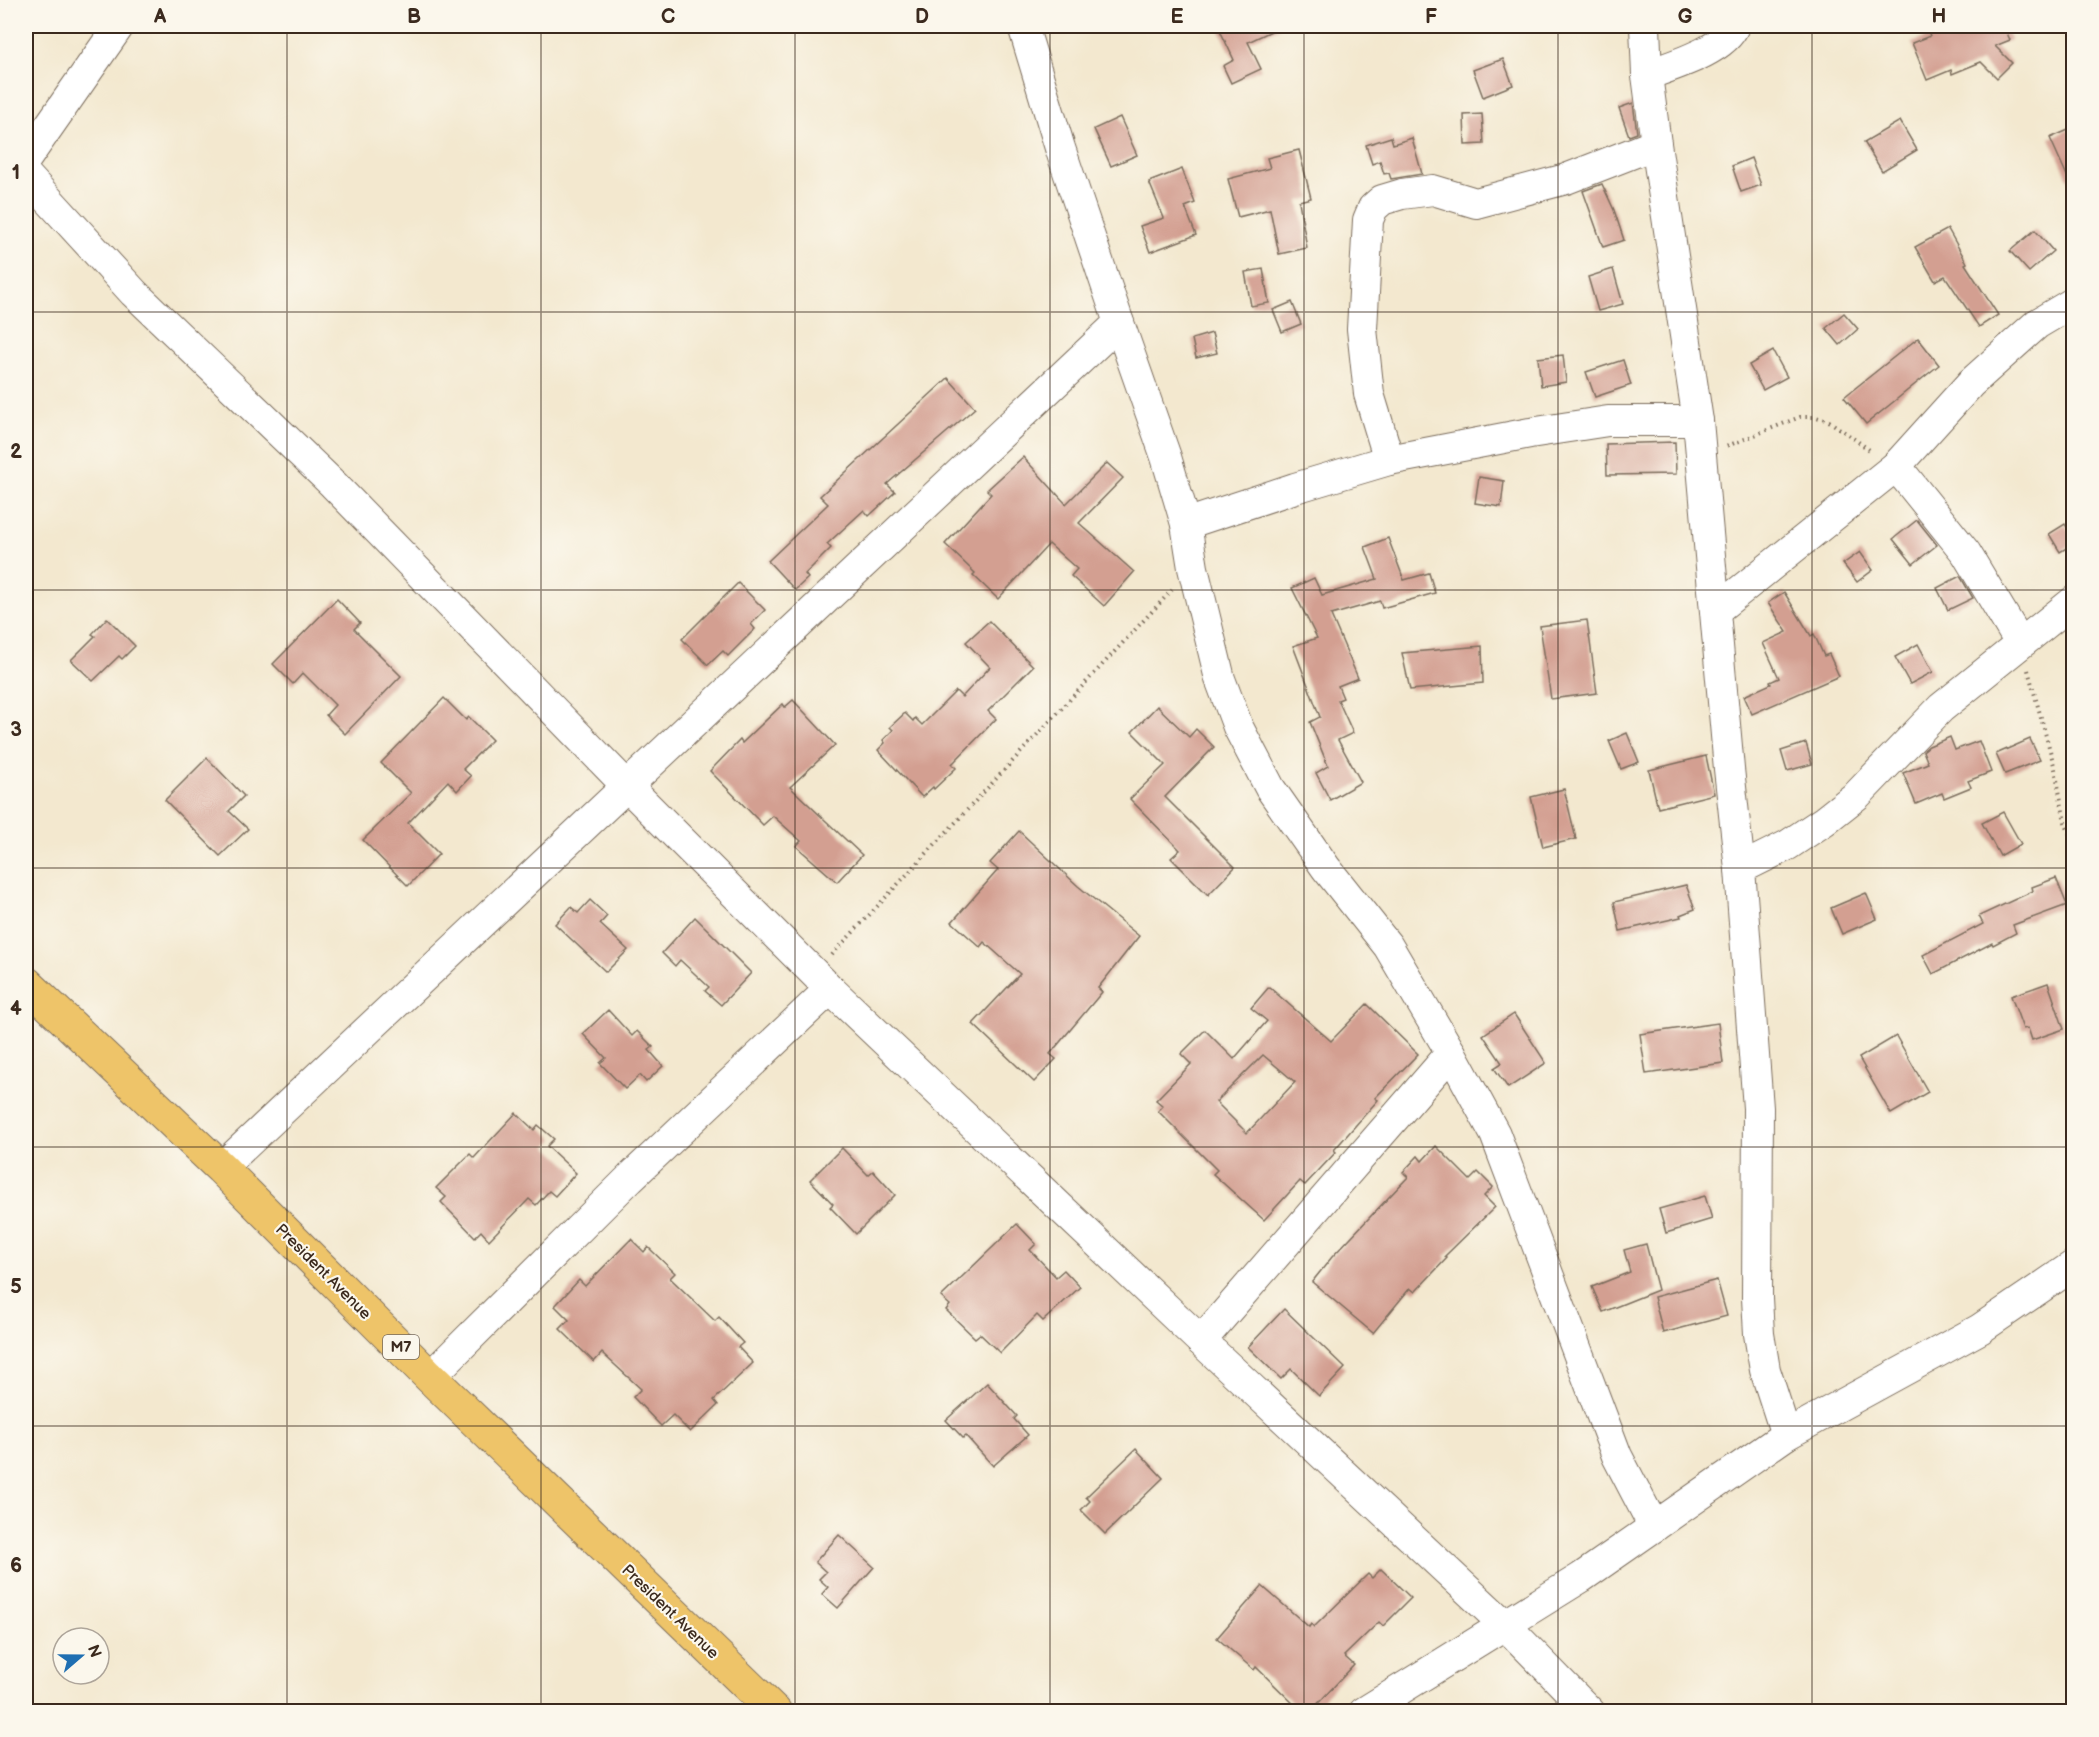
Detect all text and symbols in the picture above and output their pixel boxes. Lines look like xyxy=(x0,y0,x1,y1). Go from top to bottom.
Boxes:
text: A xyxy=(153,5,167,29)
text: B xyxy=(407,5,421,29)
text: C xyxy=(661,5,675,29)
text: D xyxy=(915,5,929,29)
text: E xyxy=(1171,5,1184,29)
text: F xyxy=(1425,5,1437,29)
text: G xyxy=(1678,5,1693,29)
text: H xyxy=(1932,5,1946,29)
text: 1 xyxy=(12,161,20,185)
text: 2 xyxy=(10,440,22,464)
text: 3 xyxy=(10,718,22,742)
text: 4 xyxy=(10,997,22,1021)
street label: President Avenue xyxy=(271,1220,375,1324)
text: 5 xyxy=(10,1275,22,1299)
road number: M7 xyxy=(383,1335,419,1359)
text: 6 xyxy=(10,1554,22,1578)
street label: President Avenue xyxy=(618,1561,723,1663)
north arrow xyxy=(51,1626,111,1686)
text: N xyxy=(83,1642,105,1660)

